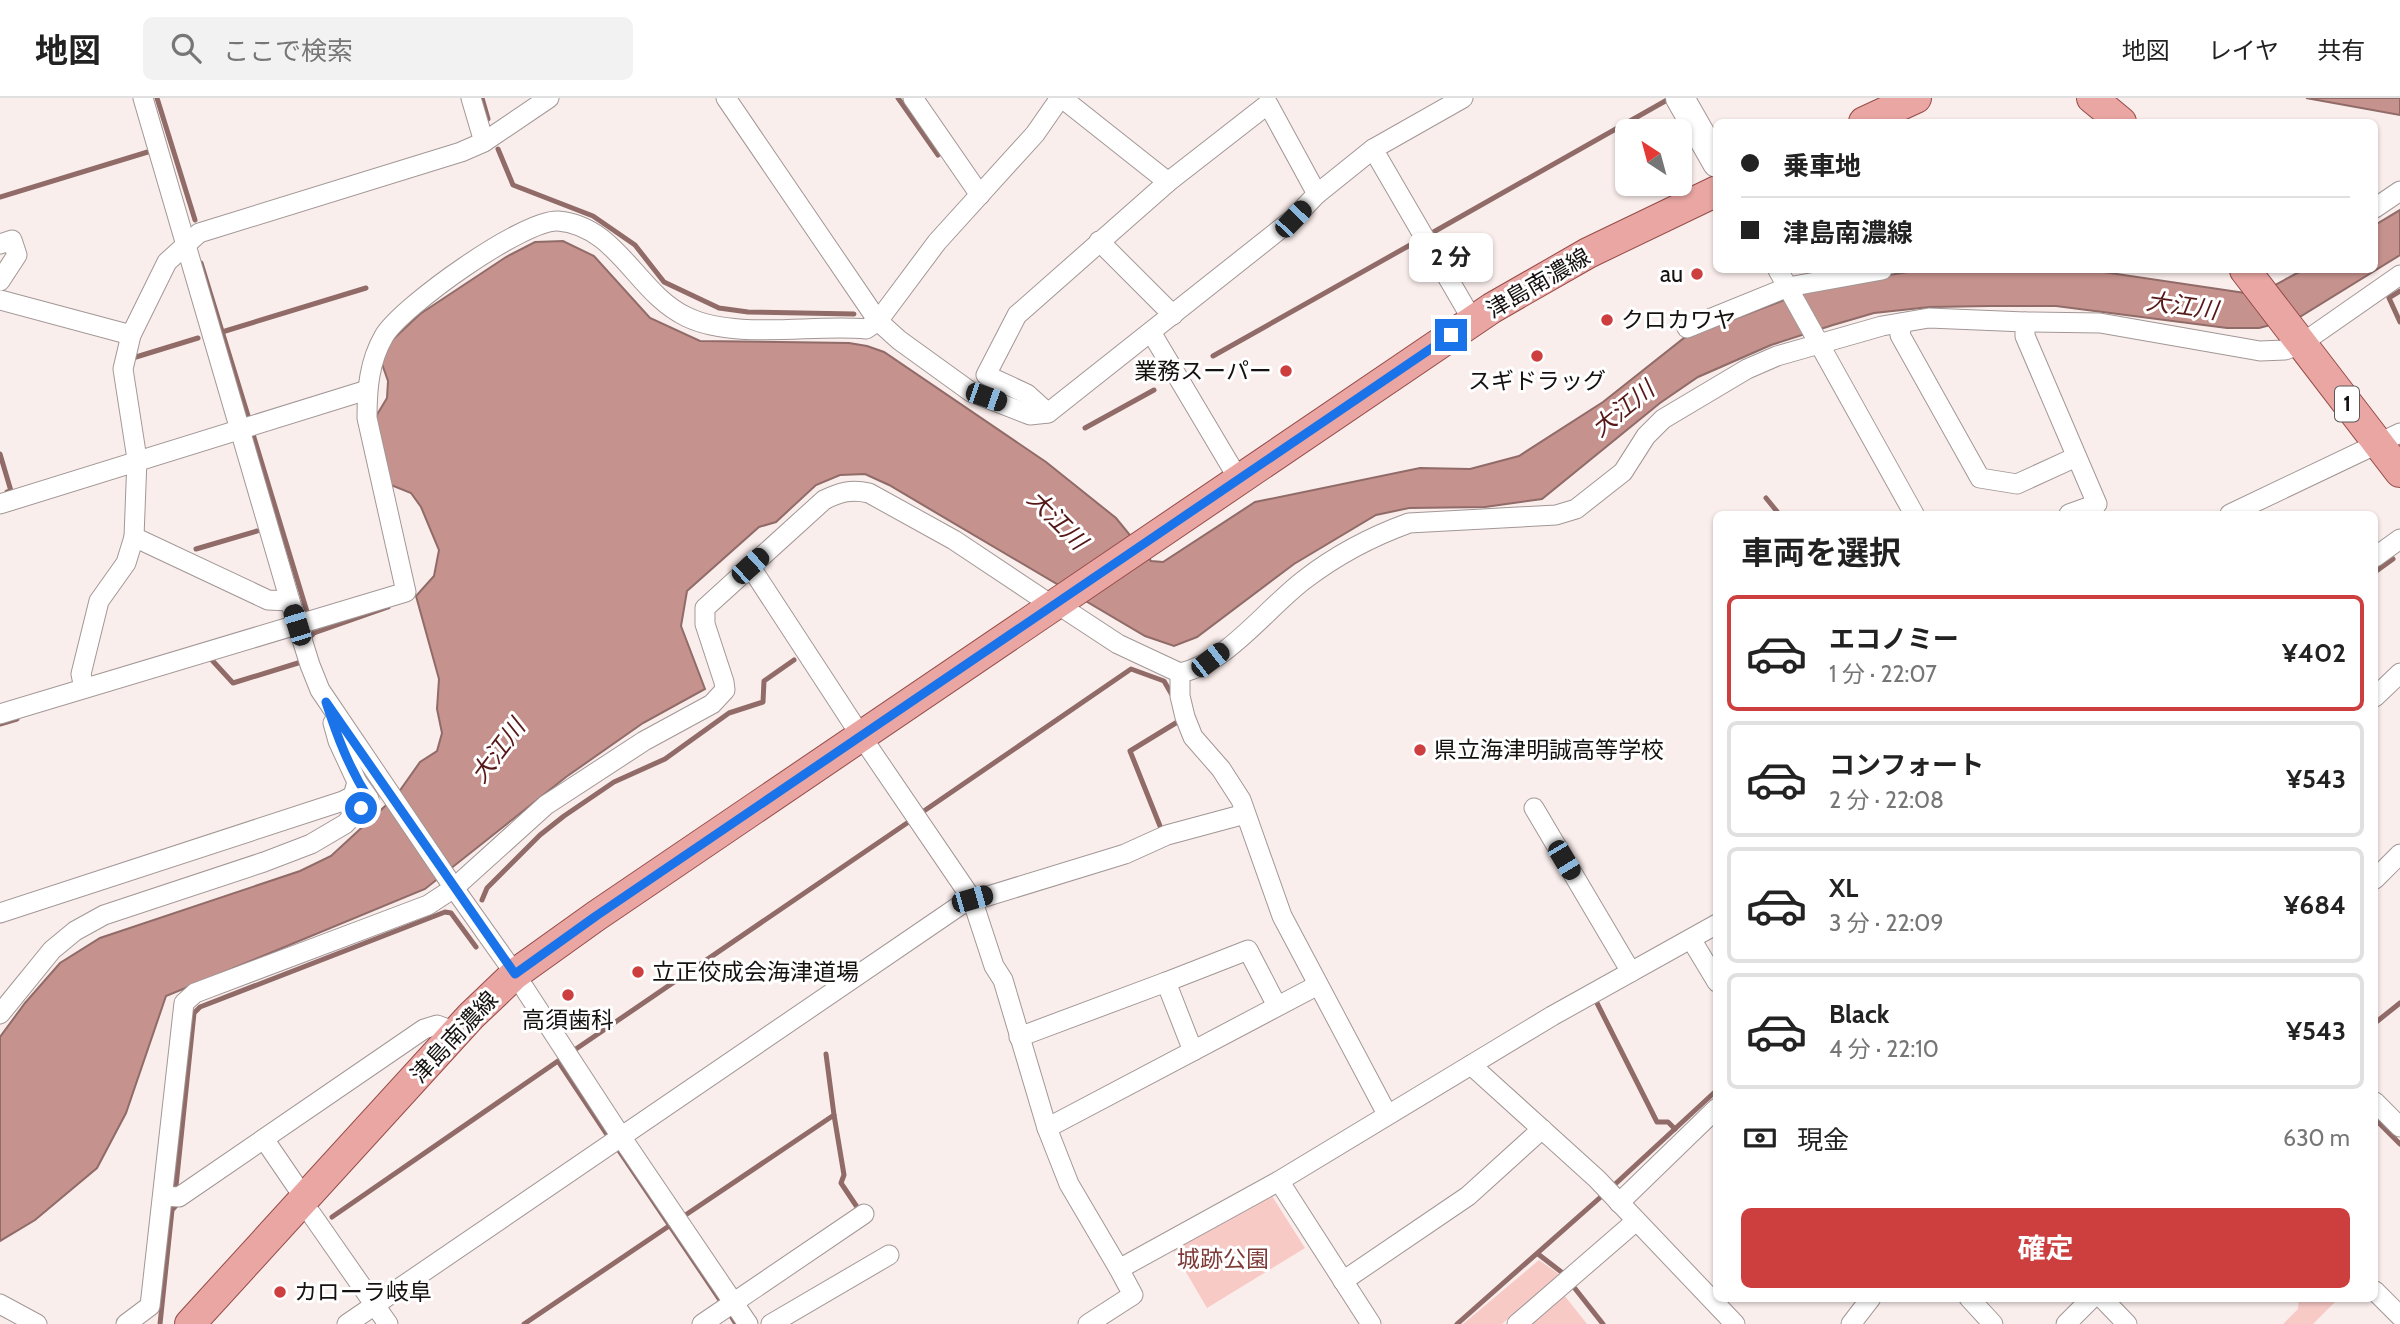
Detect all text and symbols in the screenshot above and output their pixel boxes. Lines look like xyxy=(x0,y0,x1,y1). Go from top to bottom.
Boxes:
search box xyxy=(143,17,633,80)
icon: search xyxy=(167,29,205,67)
text: 地図 xyxy=(35,30,101,70)
text: ここで検索 xyxy=(223,35,353,67)
text: 地図 xyxy=(2122,36,2170,65)
text: レイヤ xyxy=(2208,36,2279,65)
text: 共有 xyxy=(2317,36,2365,65)
north arrow xyxy=(1615,119,1692,196)
map controls xyxy=(1615,119,1692,196)
text: 乗車地 xyxy=(1783,150,1861,182)
car xyxy=(1271,197,1316,241)
text: 津島南濃線 xyxy=(1783,217,1913,249)
callout: 2 分 xyxy=(1409,233,1493,282)
street label: 津島南濃線 xyxy=(1481,242,1595,324)
text: 2 分 xyxy=(1431,243,1471,271)
place label: au xyxy=(1660,260,1683,288)
marker: au xyxy=(1689,266,1705,282)
water label: 大江川 xyxy=(2144,286,2223,325)
place label: クロカワヤ xyxy=(1621,306,1736,334)
marker: クロカワヤ xyxy=(1599,312,1615,328)
route end xyxy=(1435,319,1467,351)
marker: スギドラッグ xyxy=(1529,348,1545,364)
place label: 業務スーパー xyxy=(1134,357,1272,385)
marker: 業務スーパー xyxy=(1278,363,1294,379)
place label: スギドラッグ xyxy=(1468,367,1606,395)
water label: 大江川 xyxy=(1586,373,1662,443)
car xyxy=(963,380,1010,414)
road number: 1 xyxy=(2335,386,2359,422)
water label: 大江川 xyxy=(1022,484,1095,557)
text: 車両を選択 xyxy=(1741,533,1901,572)
car xyxy=(728,544,773,588)
car xyxy=(281,602,314,648)
icon: car xyxy=(1745,622,1808,685)
text: エコノミー xyxy=(1829,623,1959,655)
text: ¥402 xyxy=(2282,637,2346,669)
car xyxy=(1187,639,1234,681)
text: 1 分 · 22:07 xyxy=(1829,660,1937,688)
water label: 大江川 xyxy=(464,711,533,788)
place label: 県立海津明誠高等学校 xyxy=(1434,736,1664,764)
marker: 県立海津明誠高等学校 xyxy=(1412,742,1428,758)
icon: car xyxy=(1745,748,1808,811)
text: コンフォート xyxy=(1829,749,1984,781)
text: ¥543 xyxy=(2286,763,2346,795)
text: 2 分 · 22:08 xyxy=(1829,786,1944,814)
route start xyxy=(345,792,377,824)
car xyxy=(1545,837,1584,883)
text: XL xyxy=(1829,872,1858,904)
icon: car xyxy=(1745,874,1808,937)
car xyxy=(949,883,996,915)
text: ¥684 xyxy=(2284,889,2346,921)
text: 3 分 · 22:09 xyxy=(1829,909,1943,937)
place label: 立正佼成会海津道場 xyxy=(652,958,859,986)
marker: 立正佼成会海津道場 xyxy=(630,964,646,980)
street label: 津島南濃線 xyxy=(405,985,503,1089)
marker: 高須歯科 xyxy=(560,987,576,1003)
text: Black xyxy=(1829,998,1889,1030)
icon: car xyxy=(1745,1000,1808,1063)
place label: 高須歯科 xyxy=(522,1006,614,1034)
text: ¥543 xyxy=(2286,1015,2346,1047)
text: 4 分 · 22:10 xyxy=(1829,1035,1939,1063)
icon: cash xyxy=(1741,1119,1779,1157)
text: 現金 xyxy=(1797,1124,1849,1156)
text: 630 m xyxy=(2283,1124,2350,1152)
button: 確定 xyxy=(1741,1208,2350,1288)
park label: 城跡公園 xyxy=(1177,1245,1269,1273)
place label: カローラ岐阜 xyxy=(294,1278,432,1306)
marker: カローラ岐阜 xyxy=(272,1284,288,1300)

